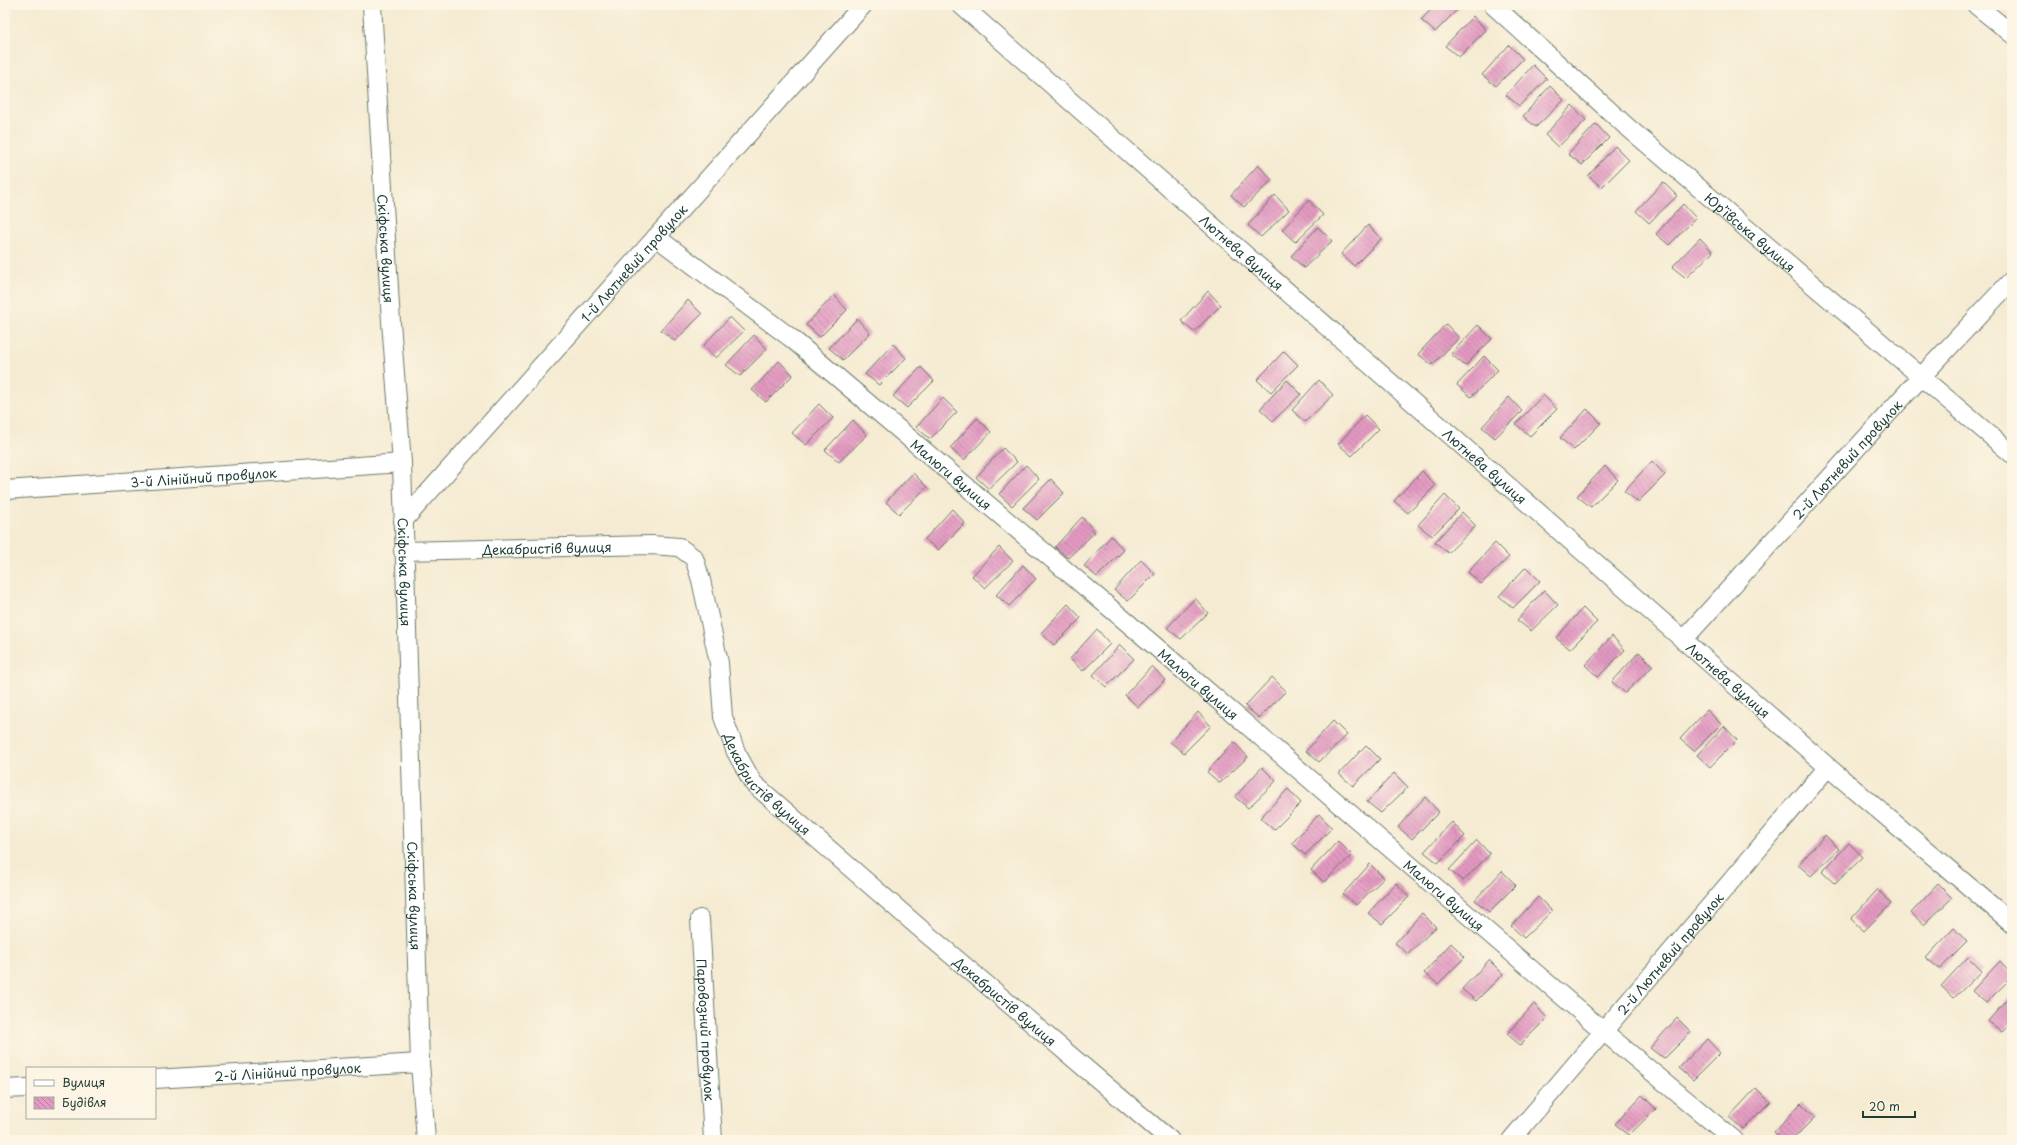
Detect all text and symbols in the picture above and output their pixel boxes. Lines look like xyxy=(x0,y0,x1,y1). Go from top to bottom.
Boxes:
street label: Юр’ївська вулиця xyxy=(1701,188,1800,276)
street label: Скіфська вулиця xyxy=(374,194,399,304)
street label: 1-й Лютневий провулок xyxy=(576,199,691,326)
street label: Лютнева вулиця xyxy=(1196,210,1288,294)
street label: 2-й Лютневий провулок xyxy=(1788,395,1906,523)
street label: Лютнева вулиця xyxy=(1439,424,1531,508)
street label: Малюги вулиця xyxy=(907,434,996,514)
street label: 3-й Лінійний провулок xyxy=(130,462,278,491)
street label: Скіфська вулиця xyxy=(394,517,416,627)
street label: Декабристів вулиця xyxy=(481,536,612,559)
street label: Лютнева вулиця xyxy=(1683,638,1775,722)
street label: Малюги вулиця xyxy=(1154,644,1243,724)
street label: Декабристів вулиця xyxy=(720,729,815,839)
street label: Скіфська вулиця xyxy=(404,841,426,951)
street label: Малюги вулиця xyxy=(1400,855,1489,935)
street label: 2-й Лютневий провулок xyxy=(1612,888,1727,1019)
street label: Декабристів вулиця xyxy=(949,951,1061,1050)
street label: Паровозний провулок xyxy=(693,958,720,1102)
street label: 2-й Лінійний провулок xyxy=(214,1057,362,1085)
legend xyxy=(26,1067,156,1119)
text: Вулиця xyxy=(62,1073,105,1091)
text: Будівля xyxy=(62,1093,107,1111)
scale bar xyxy=(1863,1093,1915,1119)
text: 20 m xyxy=(1869,1097,1900,1115)

